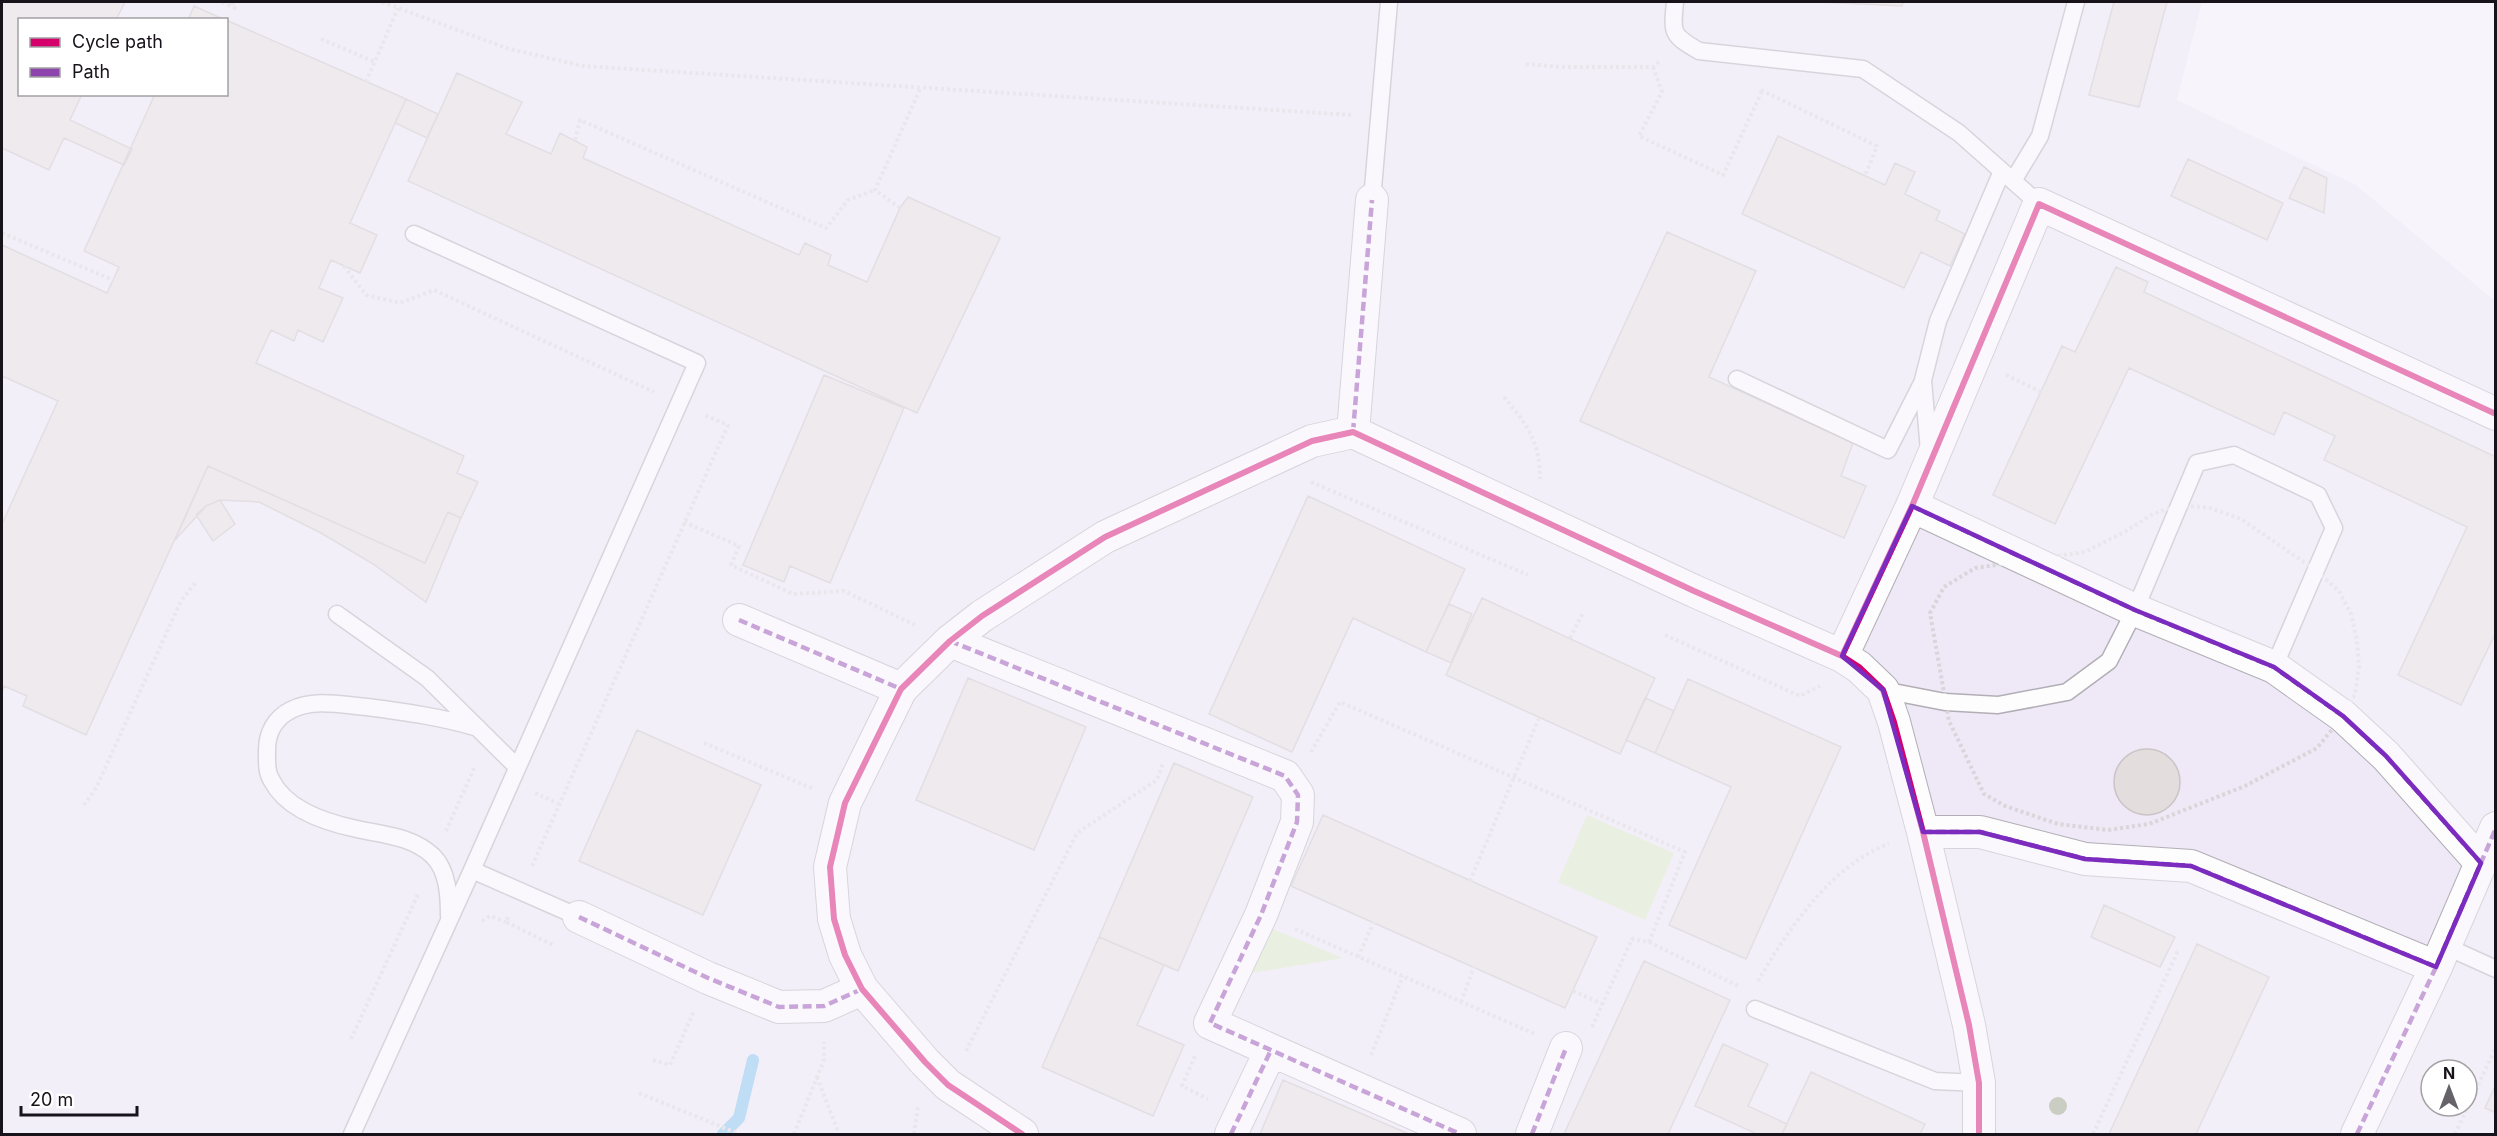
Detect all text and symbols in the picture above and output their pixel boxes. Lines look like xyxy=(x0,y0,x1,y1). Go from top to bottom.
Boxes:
legend xyxy=(18,18,228,96)
text: Cycle path xyxy=(72,31,163,52)
text: Path xyxy=(72,61,110,82)
north arrow xyxy=(2419,1058,2479,1118)
text: N xyxy=(2443,1063,2455,1083)
scale bar xyxy=(21,1079,136,1117)
text: 20 m xyxy=(30,1089,73,1110)

